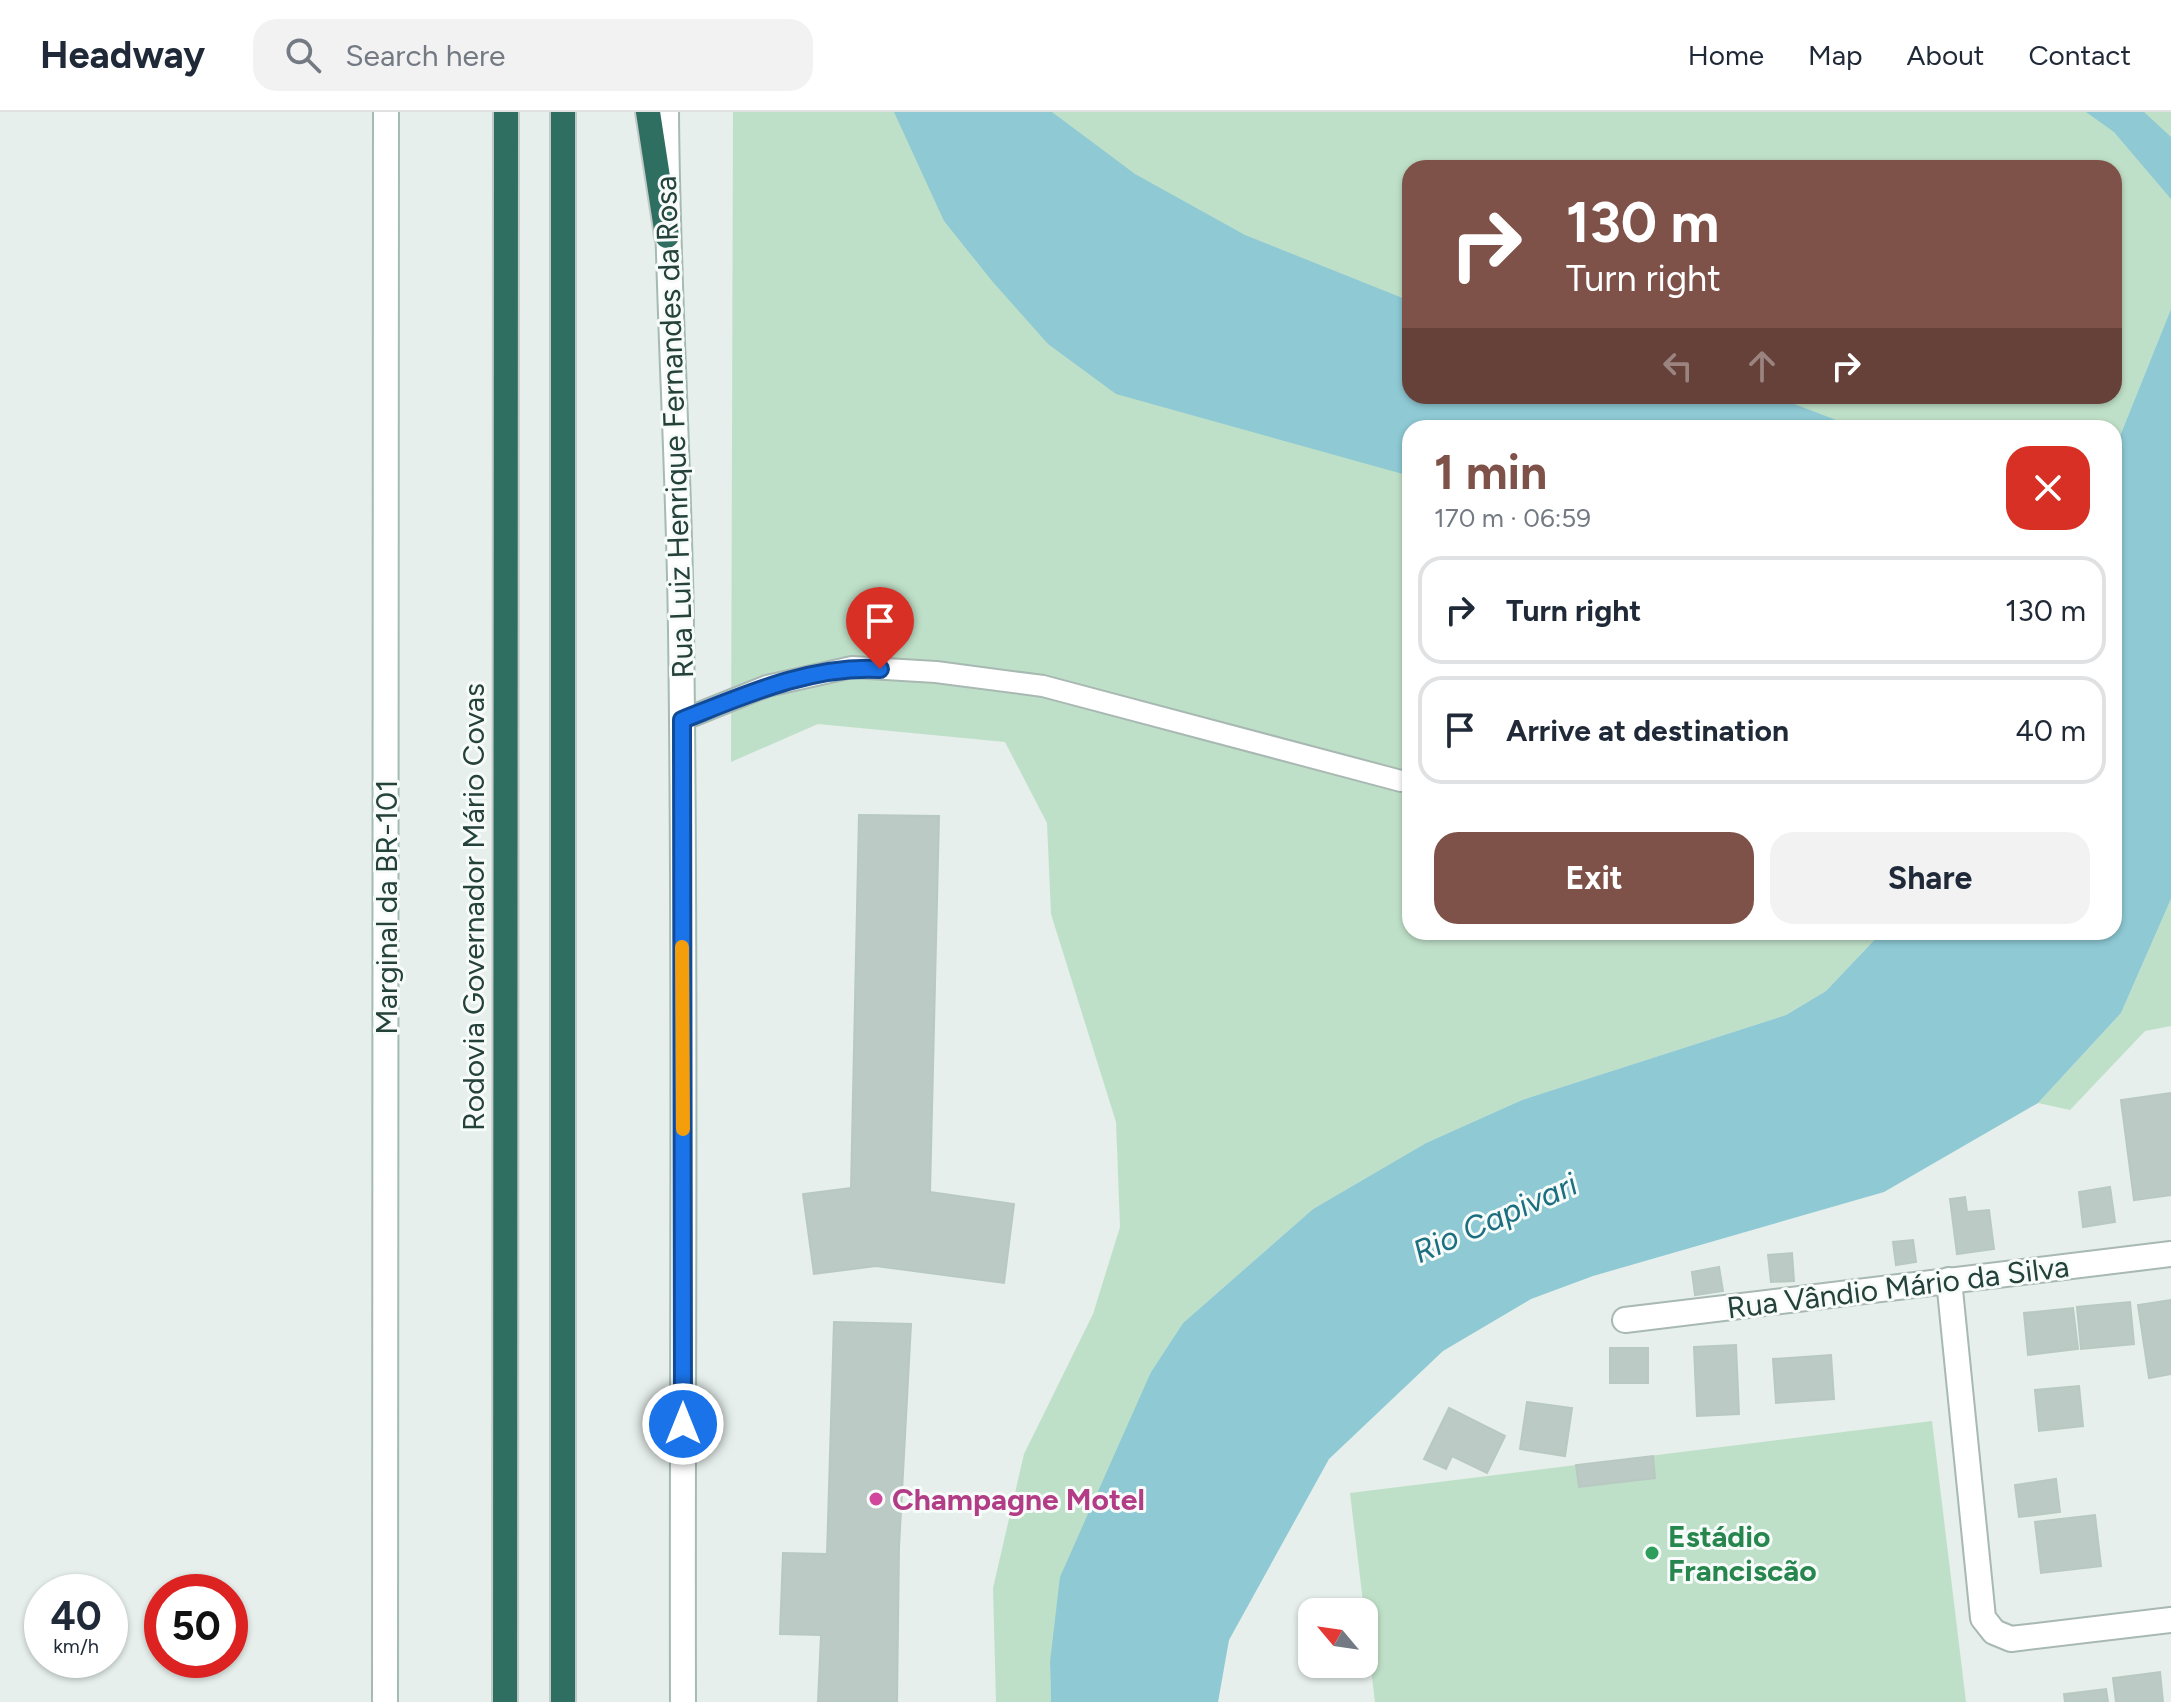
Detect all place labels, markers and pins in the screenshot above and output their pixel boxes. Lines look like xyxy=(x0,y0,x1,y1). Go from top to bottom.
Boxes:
pin xyxy=(846,587,914,669)
place label: Champagne Motel xyxy=(892,1481,1145,1518)
marker: Champagne Motel xyxy=(867,1490,885,1508)
place label: Estádio Franciscão xyxy=(1668,1518,1817,1589)
marker: Estádio Franciscão xyxy=(1643,1544,1661,1562)

